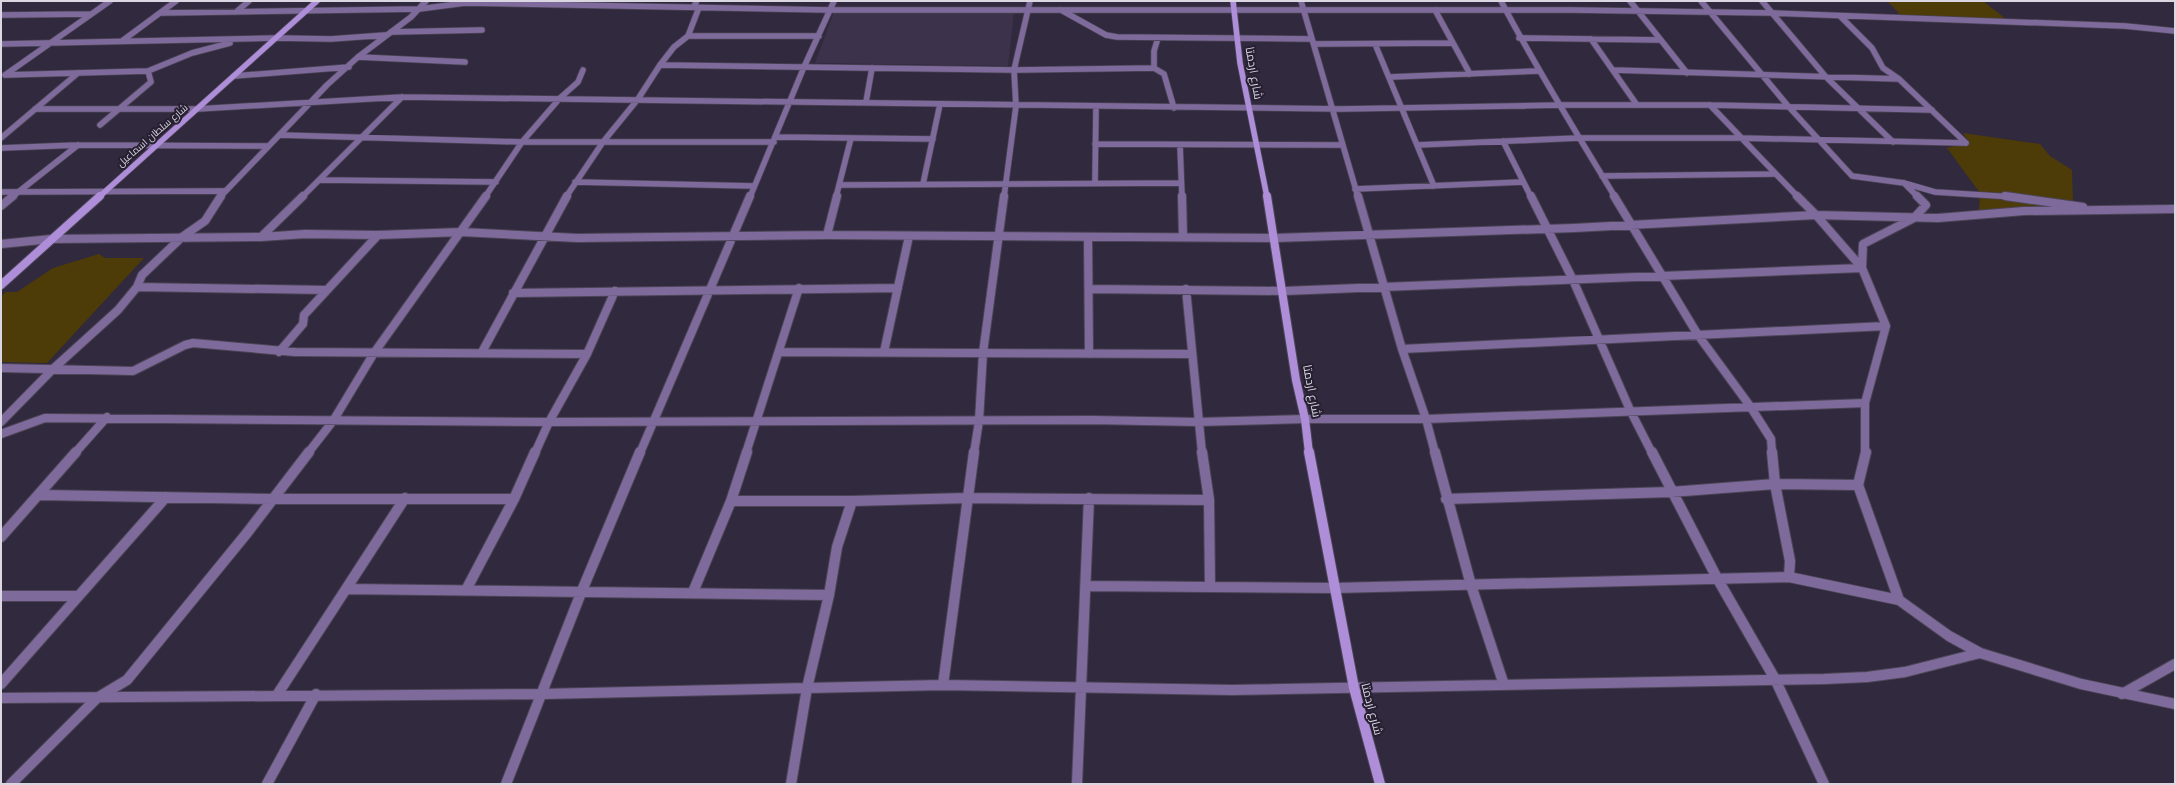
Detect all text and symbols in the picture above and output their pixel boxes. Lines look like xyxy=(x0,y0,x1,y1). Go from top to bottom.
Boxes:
street label: شارع اردمتا xyxy=(1241,45,1267,101)
street label: شارع سلطان اسماعيل xyxy=(114,101,190,170)
street label: شارع اردمتا xyxy=(1299,363,1325,419)
street label: شارع اردمتا xyxy=(1357,681,1387,737)

